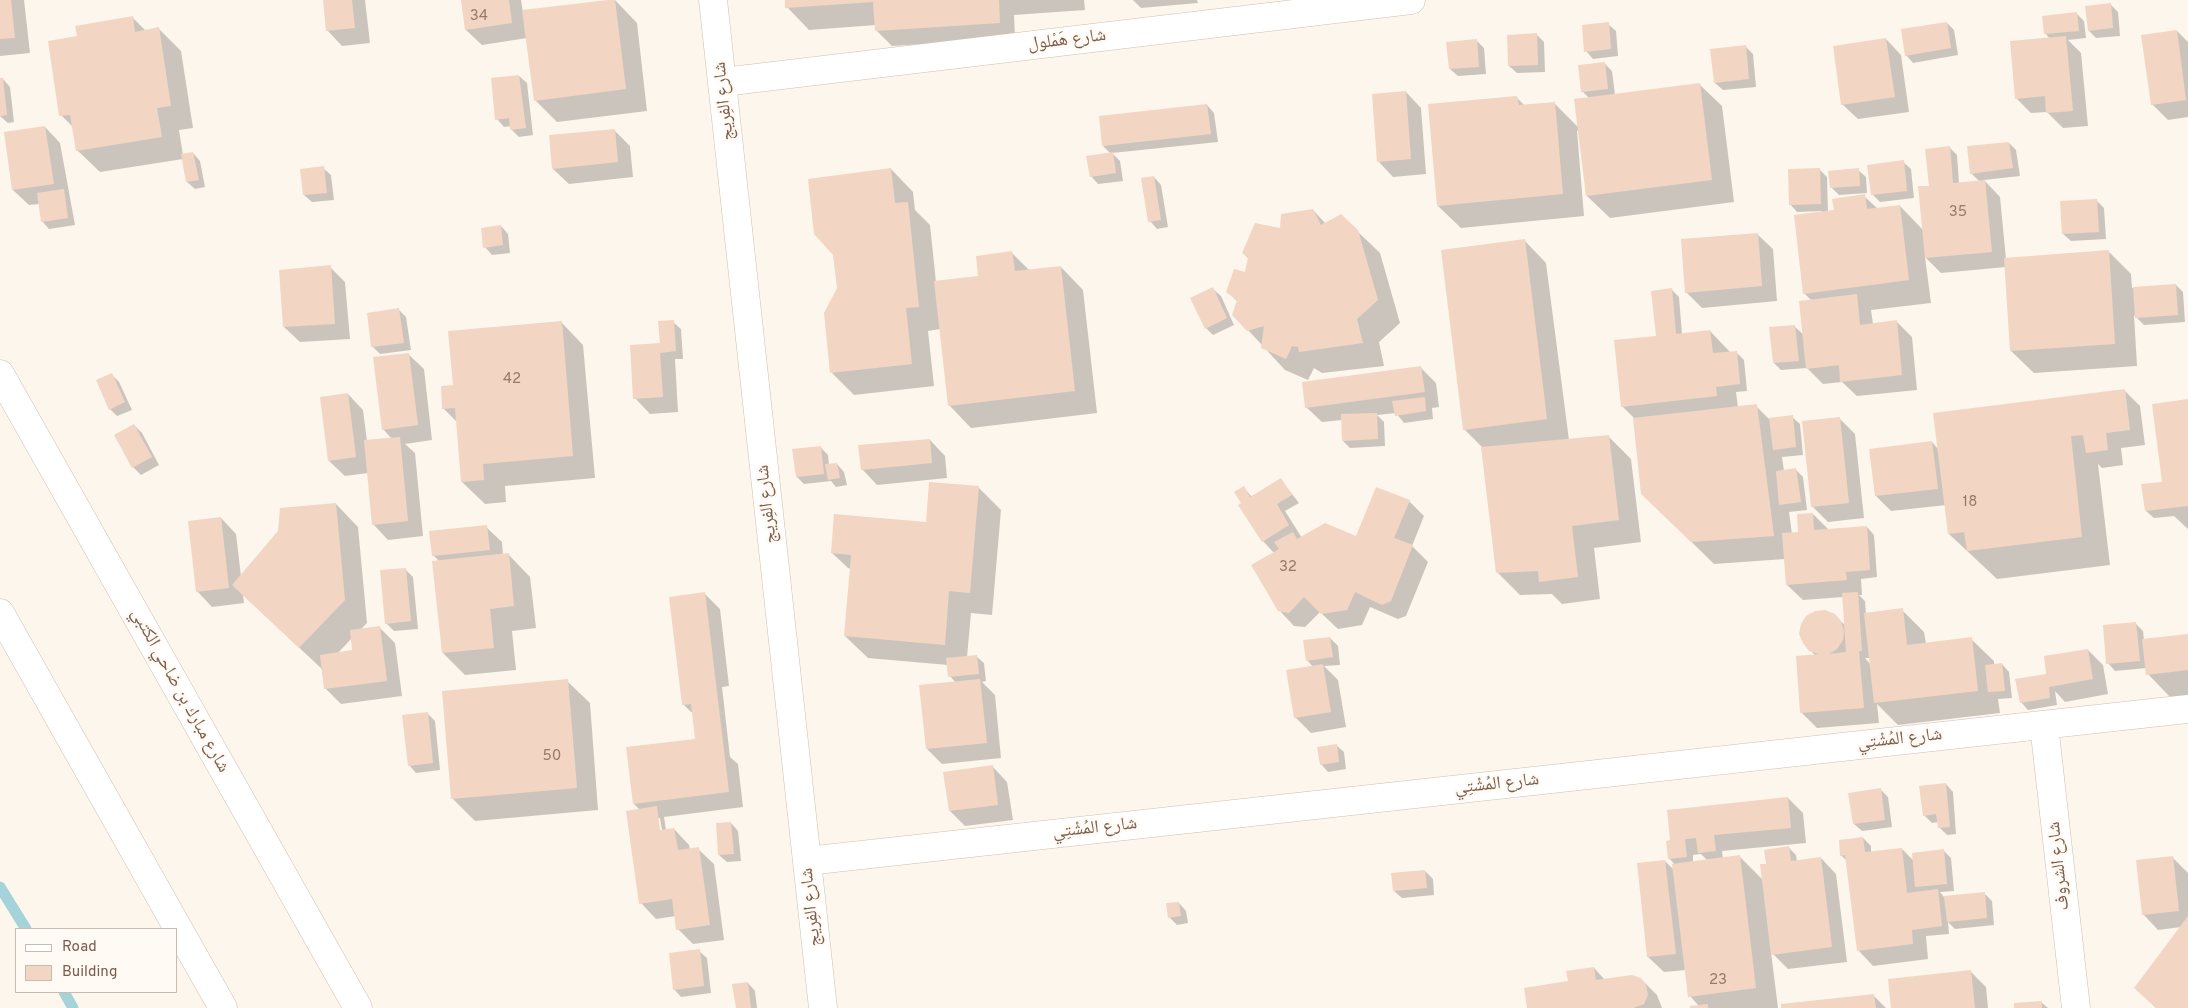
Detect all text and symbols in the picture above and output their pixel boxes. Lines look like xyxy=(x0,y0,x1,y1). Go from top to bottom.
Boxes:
house number: 34 xyxy=(470,8,488,26)
street label: شارع هَمْلول xyxy=(1027,25,1107,57)
street label: شارع الفِريج xyxy=(710,61,740,141)
house number: 35 xyxy=(1949,204,1967,222)
house number: 42 xyxy=(503,371,521,389)
street label: شارع الفِريج xyxy=(753,464,783,544)
house number: 18 xyxy=(1963,494,1977,512)
house number: 32 xyxy=(1279,559,1297,577)
street label: شارع مبارك بن ضاحي الكتبي xyxy=(125,605,233,777)
street label: شارع المُشْتِي xyxy=(1857,725,1943,755)
house number: 50 xyxy=(543,748,561,766)
street label: شارع المُشْتِي xyxy=(1454,770,1540,800)
street label: شارع المُشْتِي xyxy=(1052,814,1138,844)
street label: شارع الشروف xyxy=(2045,820,2075,912)
street label: شارع الفِريج xyxy=(797,867,827,947)
legend xyxy=(15,928,178,993)
text: Road xyxy=(62,938,97,957)
text: Building xyxy=(62,963,117,982)
house number: 23 xyxy=(1709,972,1727,990)

